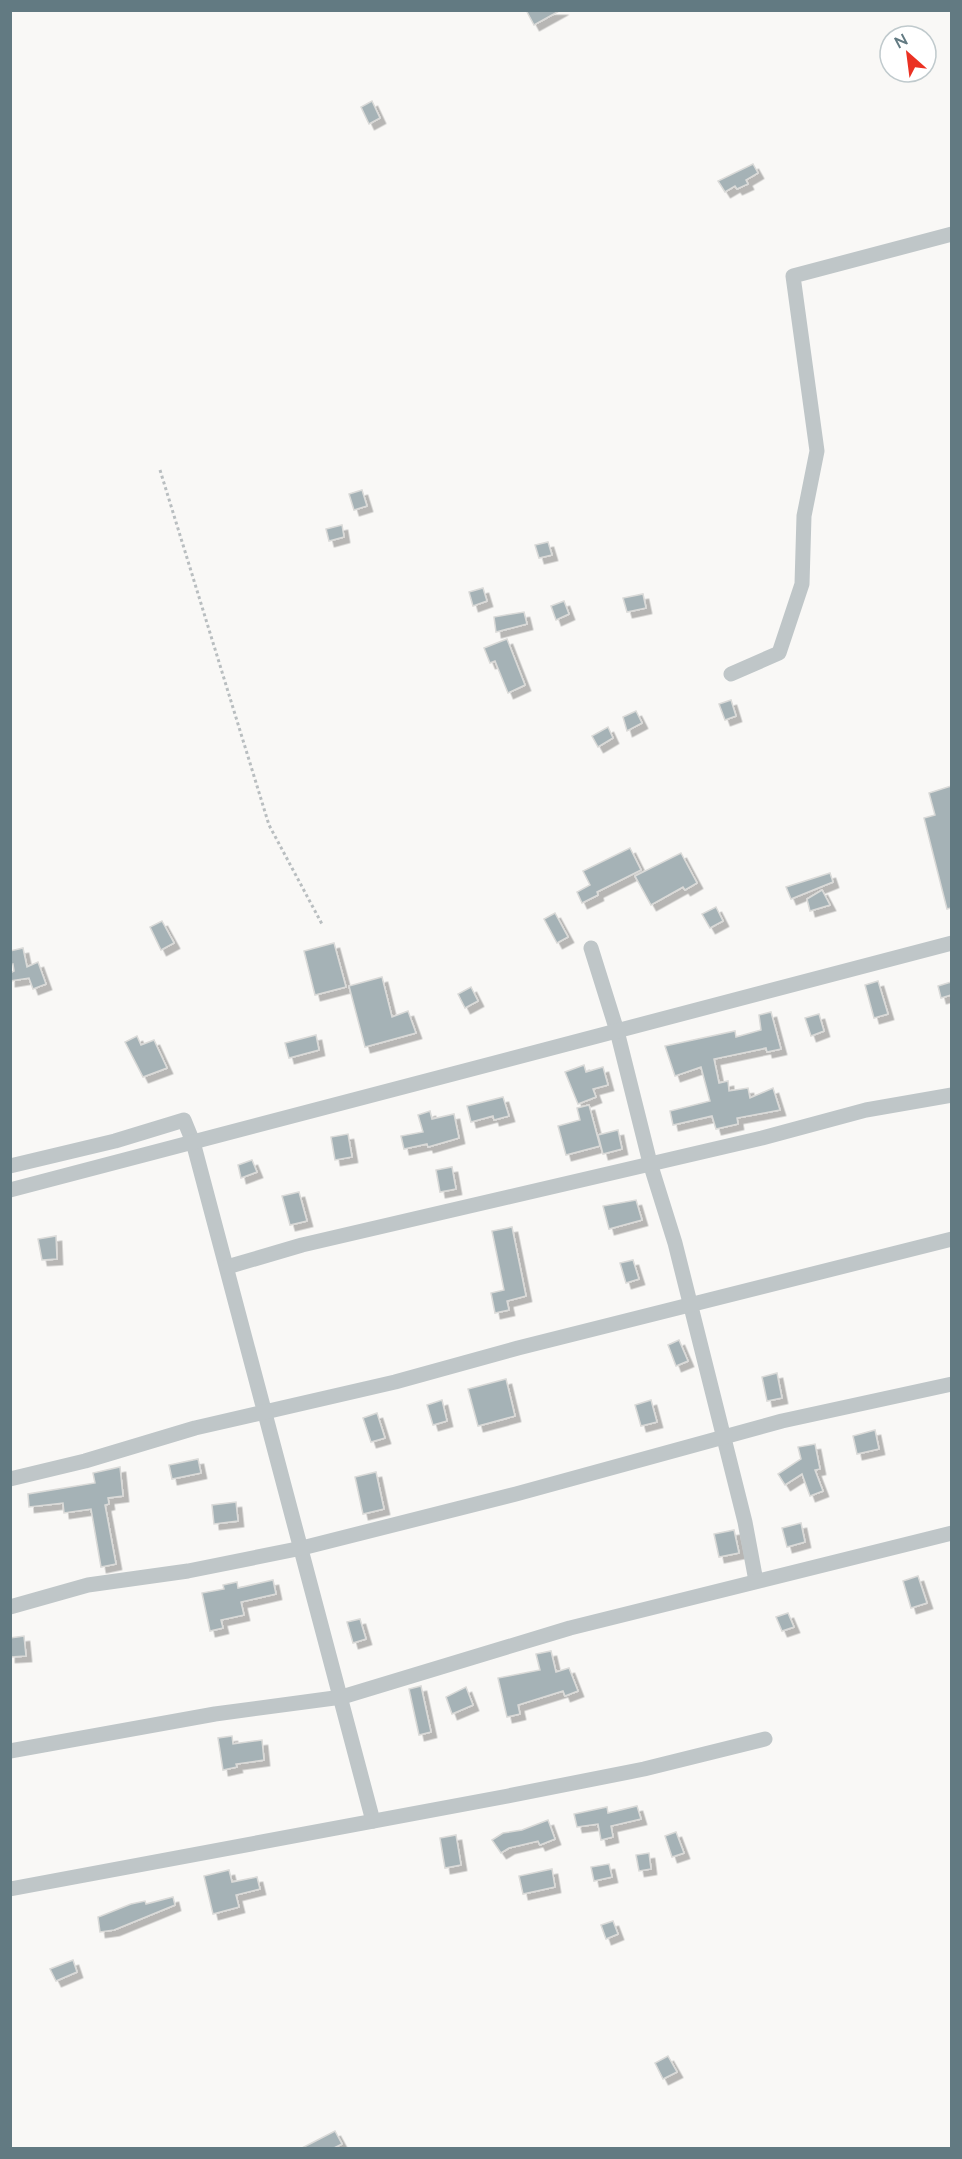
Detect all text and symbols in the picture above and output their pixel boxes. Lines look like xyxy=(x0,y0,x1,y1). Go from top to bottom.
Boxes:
north arrow xyxy=(878,24,938,84)
text: N xyxy=(891,29,911,52)

